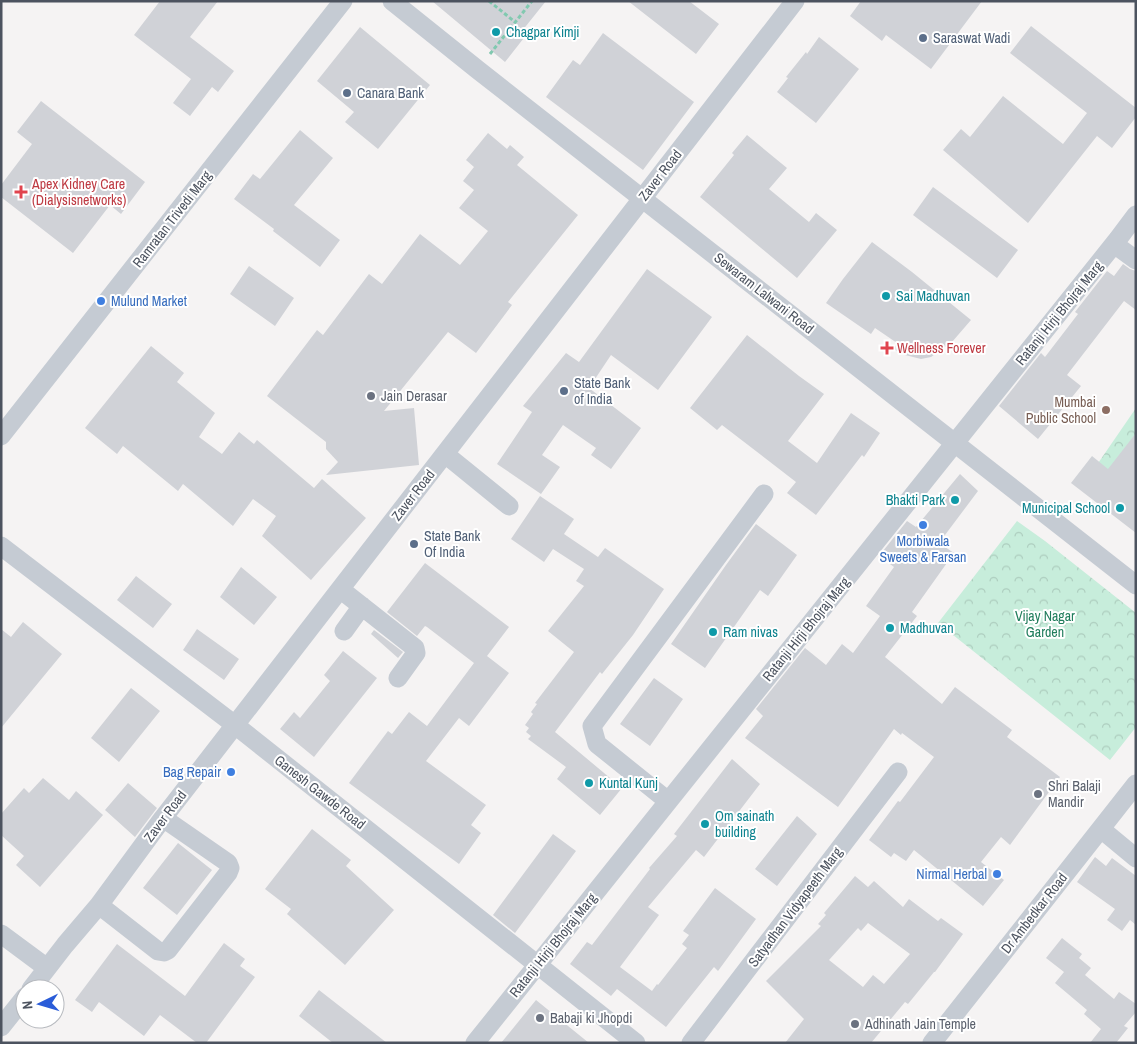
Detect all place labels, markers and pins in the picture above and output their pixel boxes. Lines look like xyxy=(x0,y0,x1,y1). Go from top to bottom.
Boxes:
place label: Chagpar Kimji xyxy=(506,23,579,41)
marker: Chagpar Kimji xyxy=(490,26,502,38)
place label: Saraswat Wadi xyxy=(933,29,1010,47)
marker: Saraswat Wadi xyxy=(917,32,929,44)
place label: Canara Bank xyxy=(357,84,424,102)
marker: Canara Bank xyxy=(341,87,353,99)
place label: Apex Kidney Care (Dialysisnetworks) xyxy=(31,175,127,209)
marker: Apex Kidney Care (Dialysisnetworks) xyxy=(14,185,28,199)
place label: Sai Madhuvan xyxy=(896,287,970,305)
marker: Sai Madhuvan xyxy=(880,290,892,302)
place label: Mulund Market xyxy=(111,292,187,310)
marker: Mulund Market xyxy=(95,295,107,307)
place label: Wellness Forever xyxy=(897,339,986,357)
marker: Wellness Forever xyxy=(881,342,893,354)
place label: State Bank of India xyxy=(574,374,630,408)
marker: State Bank of India xyxy=(558,385,570,397)
place label: Jain Derasar xyxy=(381,387,447,405)
marker: Jain Derasar xyxy=(365,390,377,402)
place label: Mumbai Public School xyxy=(1026,393,1096,427)
marker: Mumbai Public School xyxy=(1100,404,1112,416)
place label: Bhakti Park xyxy=(886,491,945,509)
marker: Bhakti Park xyxy=(949,494,961,506)
place label: Municipal School xyxy=(1022,499,1110,517)
marker: Municipal School xyxy=(1114,502,1126,514)
marker: Morbiwala Sweets & Farsan xyxy=(917,519,929,531)
place label: State Bank Of India xyxy=(424,527,480,561)
place label: Morbiwala Sweets & Farsan xyxy=(880,532,966,566)
marker: State Bank Of India xyxy=(408,538,420,550)
place label: Madhuvan xyxy=(900,619,954,637)
marker: Madhuvan xyxy=(884,622,896,634)
place label: Ram nivas xyxy=(723,623,778,641)
marker: Ram nivas xyxy=(707,626,719,638)
place label: Bag Repair xyxy=(163,763,221,781)
marker: Bag Repair xyxy=(225,766,237,778)
place label: Kuntal Kunj xyxy=(599,774,658,792)
marker: Kuntal Kunj xyxy=(583,777,595,789)
place label: Shri Balaji Mandir xyxy=(1048,777,1101,811)
marker: Shri Balaji Mandir xyxy=(1032,788,1044,800)
place label: Om sainath building xyxy=(715,807,774,841)
marker: Om sainath building xyxy=(699,818,711,830)
place label: Nirmal Herbal xyxy=(916,865,987,883)
marker: Nirmal Herbal xyxy=(991,868,1003,880)
place label: Babaji ki Jhopdi xyxy=(550,1009,632,1027)
marker: Babaji ki Jhopdi xyxy=(534,1012,546,1024)
place label: Adhinath Jain Temple xyxy=(864,1015,976,1033)
marker: Adhinath Jain Temple xyxy=(849,1018,861,1030)

